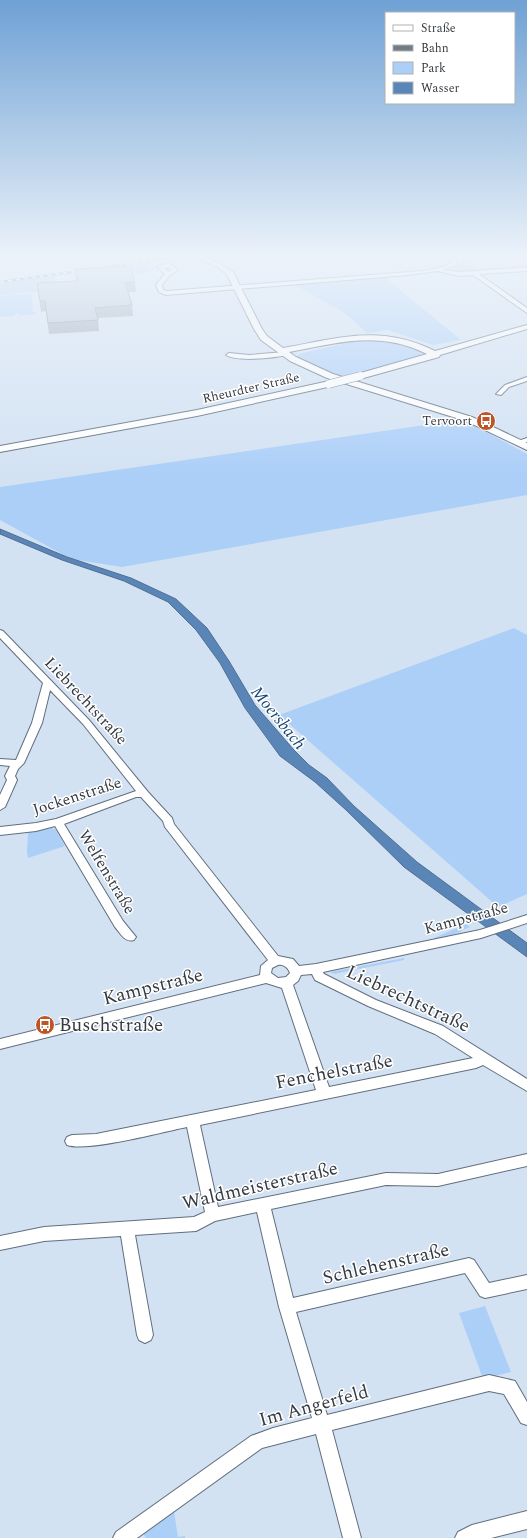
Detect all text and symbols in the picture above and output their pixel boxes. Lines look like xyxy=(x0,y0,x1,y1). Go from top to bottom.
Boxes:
legend xyxy=(385,12,515,104)
text: Straße xyxy=(421,19,456,38)
text: Bahn xyxy=(421,39,449,58)
text: Park xyxy=(421,59,446,78)
text: Wasser xyxy=(421,79,459,98)
street label: Rheurdter Straße xyxy=(201,367,301,409)
bus stop icon: Tervoort xyxy=(475,410,497,432)
place label: Tervoort xyxy=(422,411,472,431)
street label: Liebrechtstraße xyxy=(39,652,133,750)
water label: Moersbach xyxy=(244,680,312,756)
street label: Jockenstraße xyxy=(29,770,125,822)
street label: Welfenstraße xyxy=(72,825,142,919)
street label: Kampstraße xyxy=(421,895,511,941)
street label: Liebrechtstraße xyxy=(341,958,475,1040)
street label: Kampstraße xyxy=(100,961,206,1013)
place label: Buschstraße xyxy=(59,1011,163,1040)
bus stop icon: Buschstraße xyxy=(34,1014,56,1036)
street label: Fenchelstraße xyxy=(273,1046,395,1098)
street label: Waldmeisterstraße xyxy=(179,1154,341,1218)
street label: Schlehenstraße xyxy=(320,1235,452,1293)
street label: Im Angerfeld xyxy=(256,1377,372,1435)

